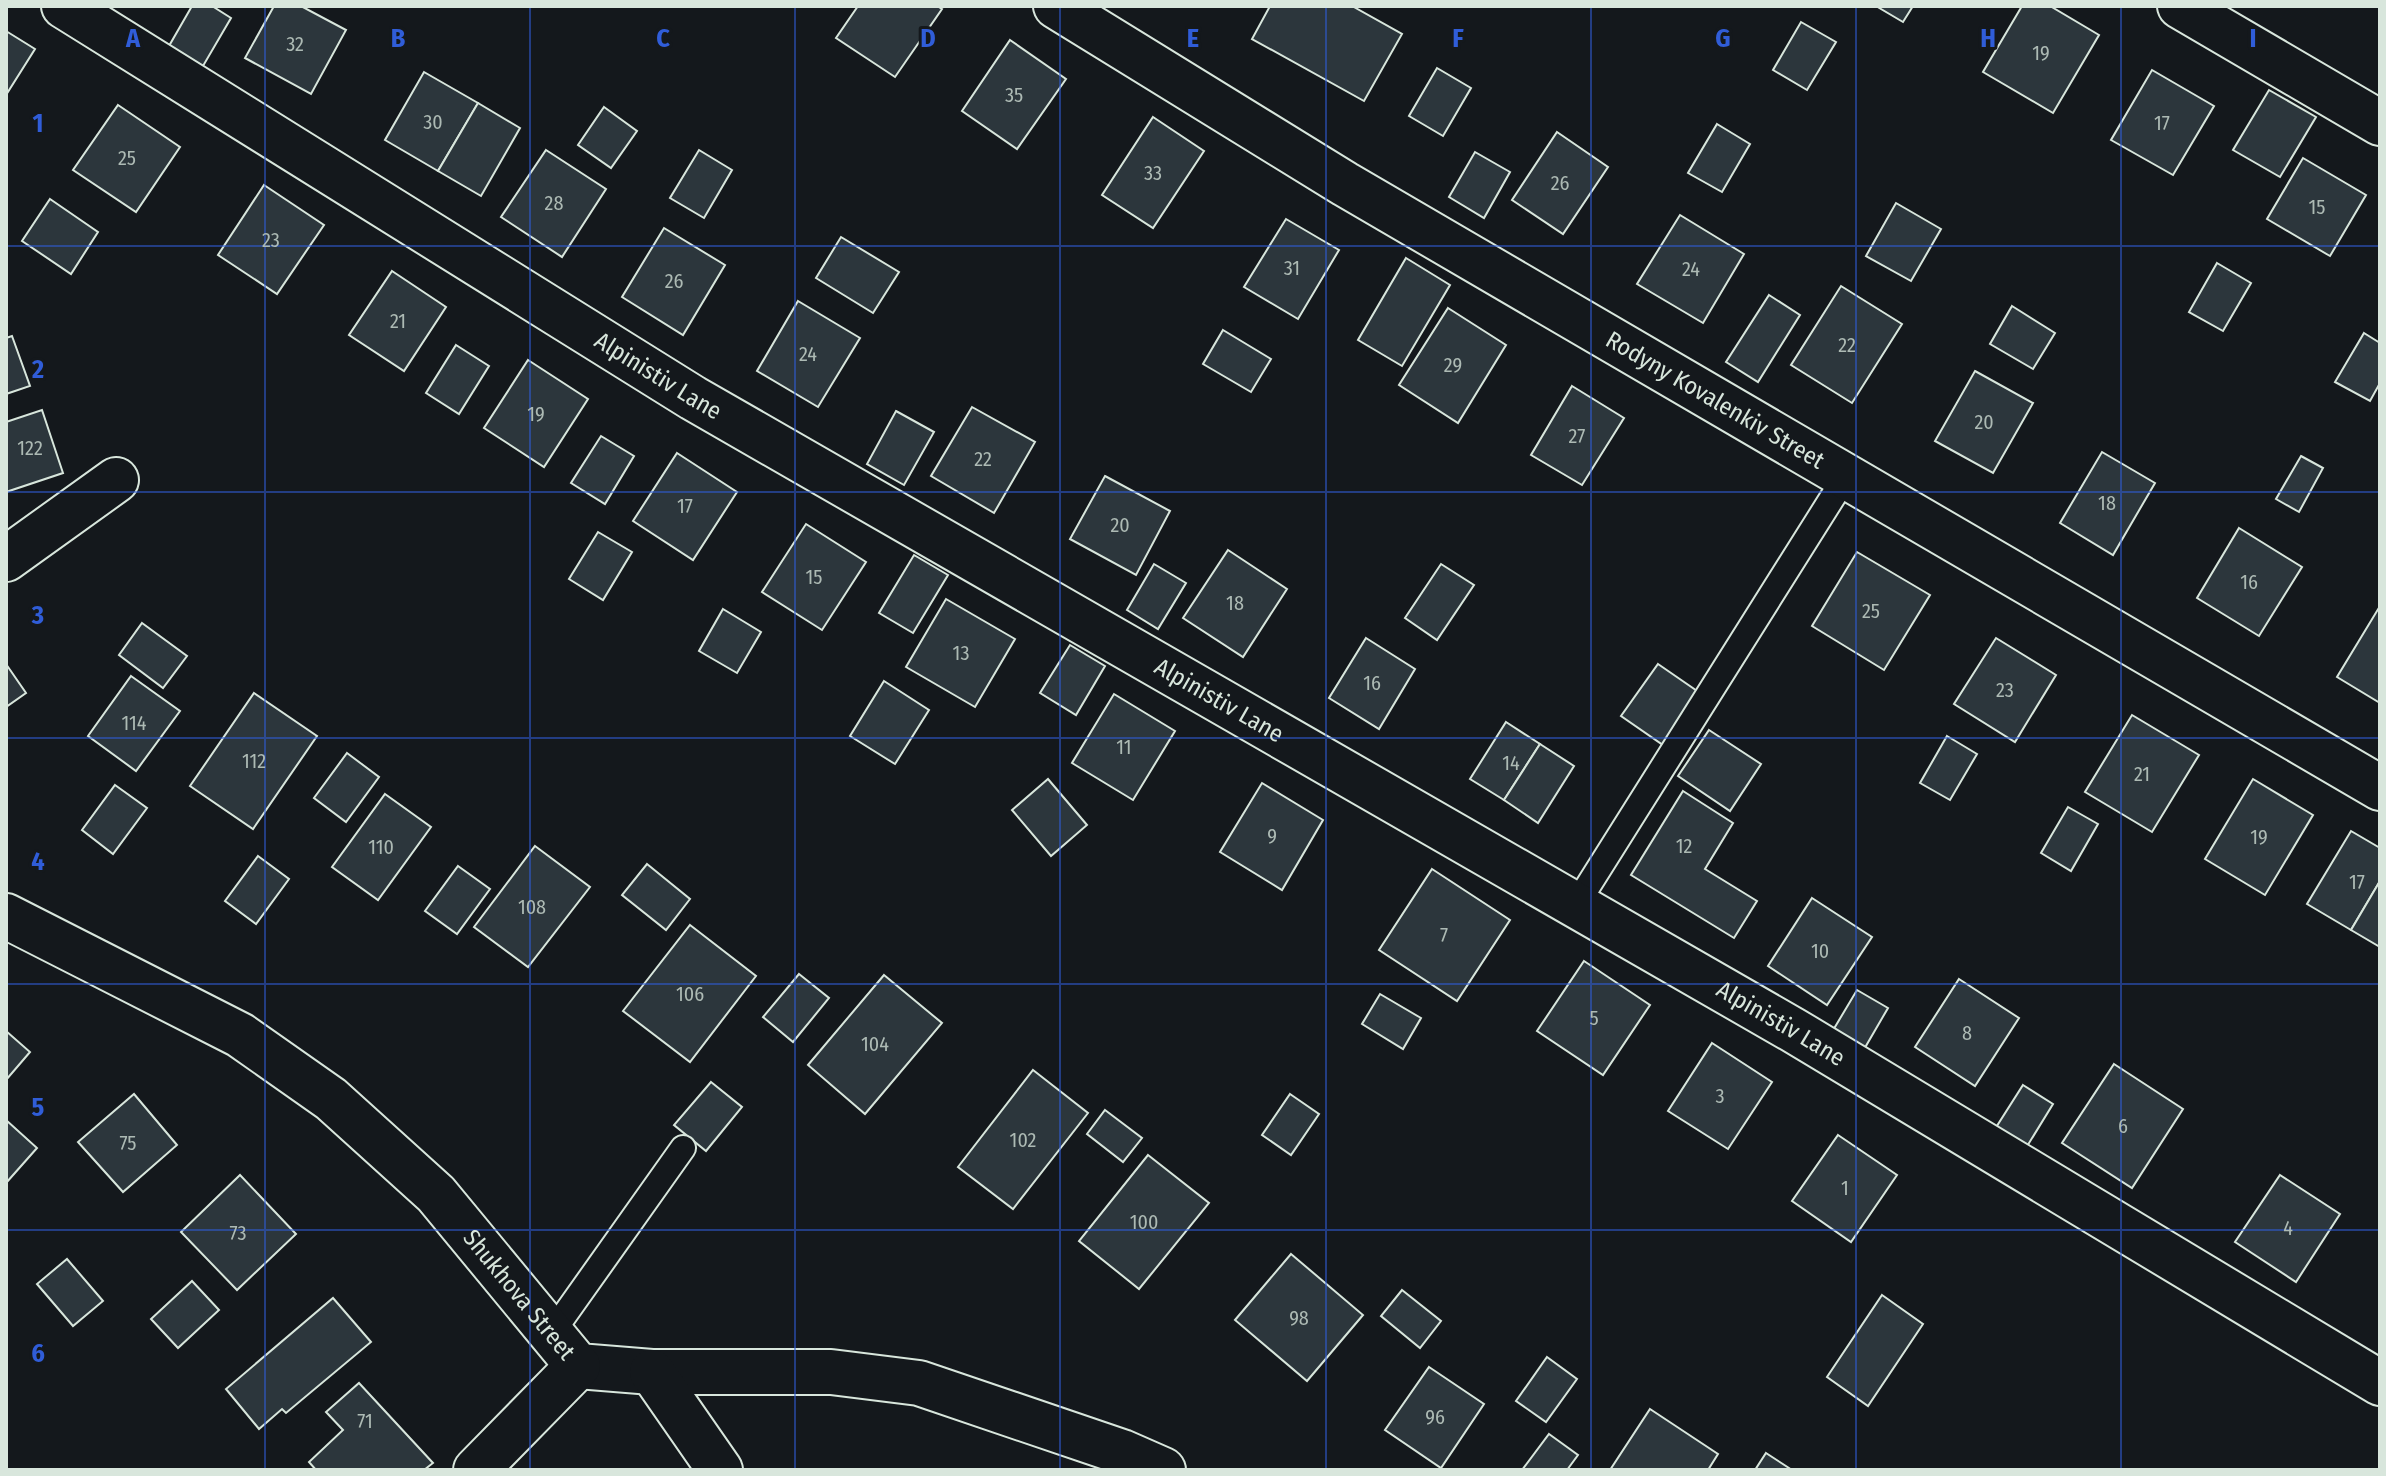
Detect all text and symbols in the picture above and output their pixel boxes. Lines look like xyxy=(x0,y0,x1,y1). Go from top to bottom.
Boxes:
text: A xyxy=(125,23,141,54)
text: B xyxy=(391,23,406,54)
text: C xyxy=(656,23,670,54)
text: D xyxy=(920,23,936,54)
text: E xyxy=(1187,23,1199,54)
text: F xyxy=(1452,23,1464,54)
text: G xyxy=(1715,23,1731,54)
text: H xyxy=(1980,23,1996,54)
text: I xyxy=(2250,23,2257,54)
house number: 32 xyxy=(286,32,304,56)
house number: 19 xyxy=(2032,41,2050,65)
house number: 35 xyxy=(1005,83,1023,107)
text: 1 xyxy=(33,108,44,139)
house number: 30 xyxy=(423,110,443,134)
house number: 17 xyxy=(2154,111,2170,135)
house number: 25 xyxy=(118,146,136,170)
house number: 33 xyxy=(1144,161,1162,185)
house number: 26 xyxy=(1551,171,1569,195)
house number: 28 xyxy=(545,191,563,215)
house number: 15 xyxy=(2309,195,2325,219)
house number: 23 xyxy=(262,228,280,252)
house number: 31 xyxy=(1284,256,1300,280)
house number: 24 xyxy=(1682,257,1700,281)
house number: 26 xyxy=(665,269,683,293)
house number: 21 xyxy=(390,309,406,333)
street label: Rodyny Kovalenkiv Street xyxy=(1601,325,1829,475)
street label: Alpinistiv Lane xyxy=(590,326,727,425)
house number: 22 xyxy=(1838,333,1856,357)
house number: 24 xyxy=(799,342,817,366)
house number: 29 xyxy=(1444,353,1462,377)
text: 2 xyxy=(31,354,44,385)
house number: 19 xyxy=(527,402,545,426)
house number: 20 xyxy=(1974,410,1994,434)
house number: 27 xyxy=(1569,424,1585,448)
house number: 122 xyxy=(17,436,43,460)
house number: 22 xyxy=(974,447,992,471)
house number: 18 xyxy=(2098,491,2116,515)
house number: 17 xyxy=(677,494,693,518)
house number: 20 xyxy=(1110,513,1130,537)
house number: 15 xyxy=(806,565,822,589)
house number: 16 xyxy=(2240,570,2258,594)
house number: 18 xyxy=(1226,591,1244,615)
house number: 25 xyxy=(1862,599,1880,623)
text: 3 xyxy=(31,600,44,631)
house number: 13 xyxy=(953,641,969,665)
street label: Alpinistiv Lane xyxy=(1150,652,1288,748)
house number: 16 xyxy=(1363,671,1381,695)
house number: 23 xyxy=(1996,678,2014,702)
house number: 114 xyxy=(122,711,147,735)
house number: 11 xyxy=(1116,735,1132,759)
house number: 112 xyxy=(242,749,266,773)
house number: 14 xyxy=(1502,751,1520,775)
house number: 21 xyxy=(2134,762,2150,786)
house number: 9 xyxy=(1267,824,1277,848)
house number: 19 xyxy=(2250,825,2268,849)
house number: 12 xyxy=(1676,834,1692,858)
house number: 110 xyxy=(368,835,394,859)
text: 4 xyxy=(31,846,45,877)
house number: 17 xyxy=(2349,870,2365,894)
house number: 108 xyxy=(518,895,546,919)
house number: 7 xyxy=(1440,923,1448,947)
house number: 10 xyxy=(1811,939,1829,963)
street label: Alpinistiv Lane xyxy=(1712,975,1850,1072)
house number: 106 xyxy=(676,982,704,1006)
house number: 5 xyxy=(1589,1006,1599,1030)
house number: 8 xyxy=(1962,1021,1972,1045)
house number: 104 xyxy=(861,1032,889,1056)
house number: 3 xyxy=(1715,1084,1725,1108)
text: 5 xyxy=(32,1092,45,1123)
house number: 6 xyxy=(2118,1114,2128,1138)
house number: 102 xyxy=(1010,1128,1037,1152)
house number: 75 xyxy=(120,1131,137,1155)
house number: 1 xyxy=(1841,1176,1849,1200)
house number: 100 xyxy=(1130,1210,1158,1234)
house number: 4 xyxy=(2283,1216,2293,1240)
house number: 73 xyxy=(230,1221,246,1245)
street label: Shukhova Street xyxy=(457,1224,581,1366)
house number: 98 xyxy=(1289,1306,1309,1330)
text: 6 xyxy=(31,1338,45,1369)
house number: 96 xyxy=(1425,1405,1445,1429)
house number: 71 xyxy=(357,1409,373,1433)

